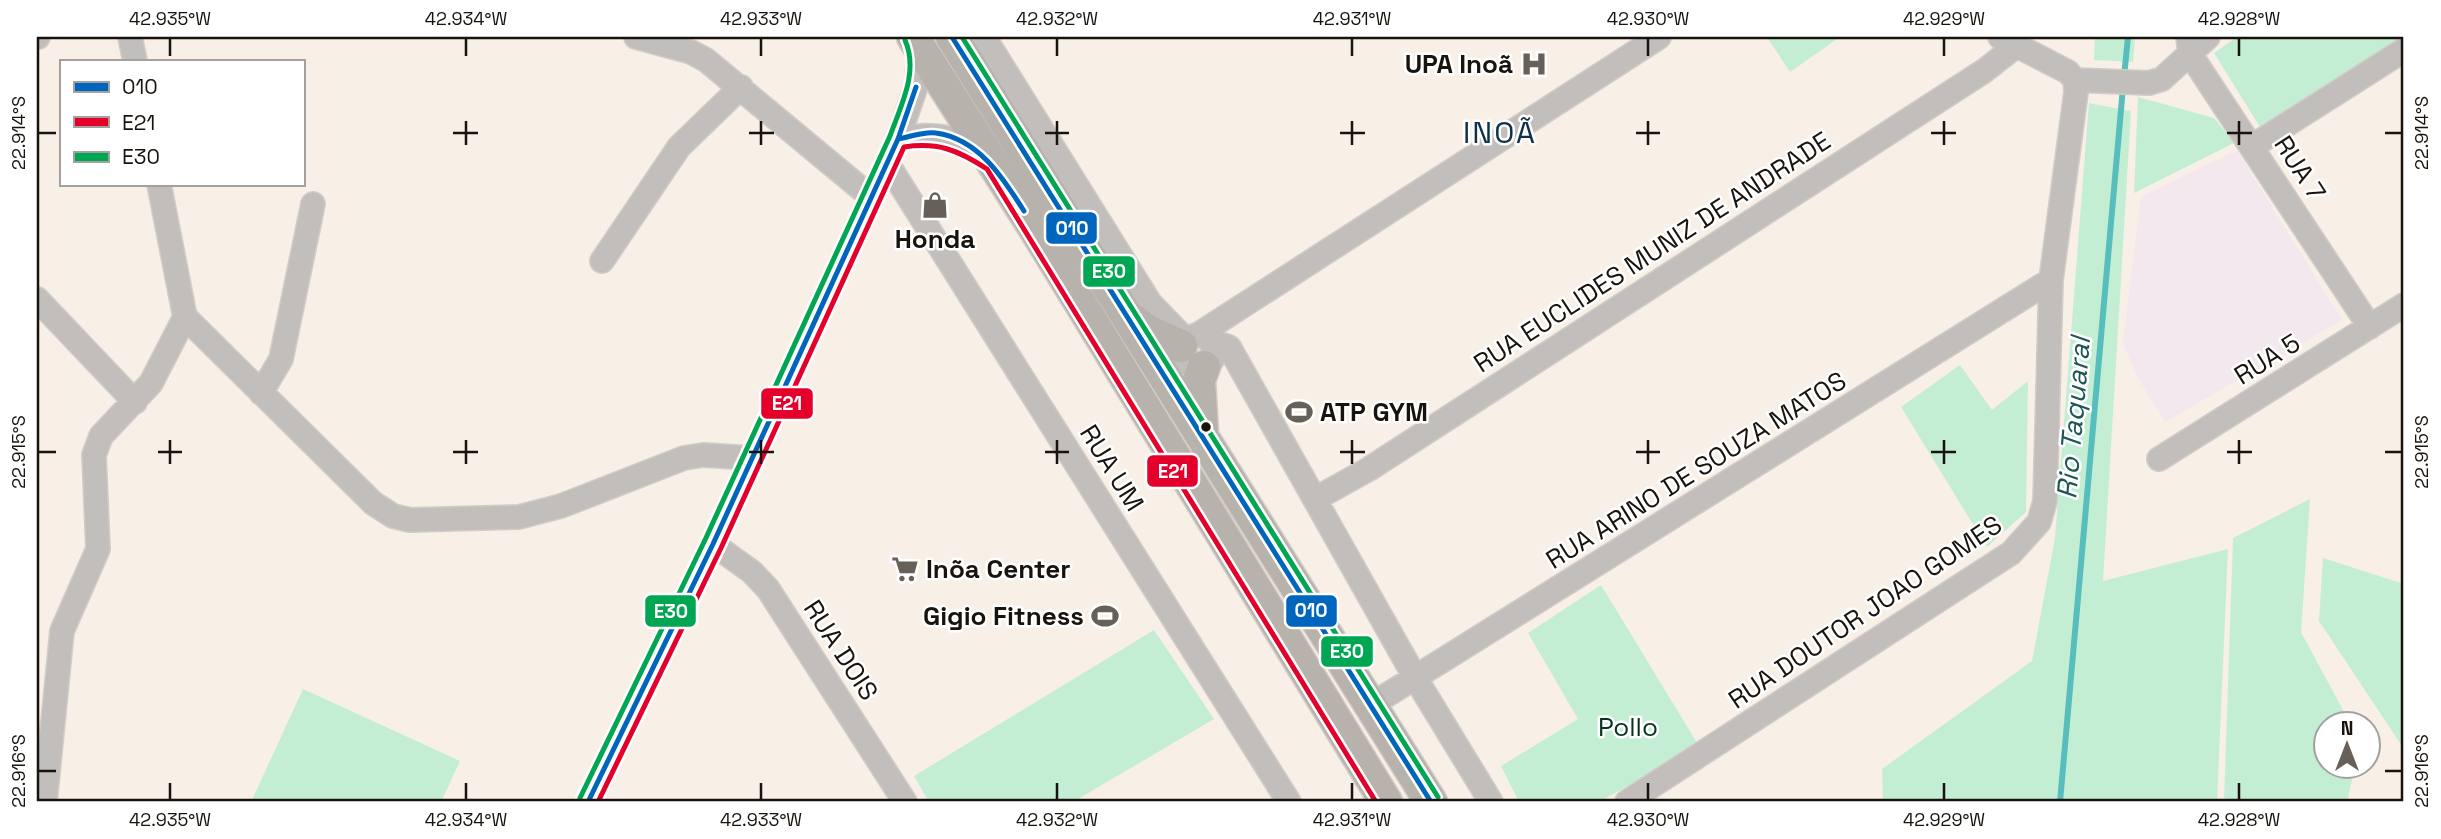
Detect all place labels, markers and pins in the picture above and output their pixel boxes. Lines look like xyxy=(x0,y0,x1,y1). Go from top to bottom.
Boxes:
place label: UPA Inoã xyxy=(1405,47,1513,81)
hospital icon: UPA Inoã xyxy=(1519,49,1549,79)
shop icon: Honda xyxy=(920,190,950,220)
place label: Honda xyxy=(895,222,975,256)
place label: ATP GYM xyxy=(1320,395,1428,429)
sports icon: ATP GYM xyxy=(1284,397,1314,427)
unlabelled marker xyxy=(1199,420,1213,434)
place label: Inõa Center xyxy=(926,552,1071,586)
supermarket icon: Inõa Center xyxy=(890,554,920,584)
place label: Gigio Fitness xyxy=(923,599,1084,633)
sports icon: Gigio Fitness xyxy=(1090,601,1120,631)

